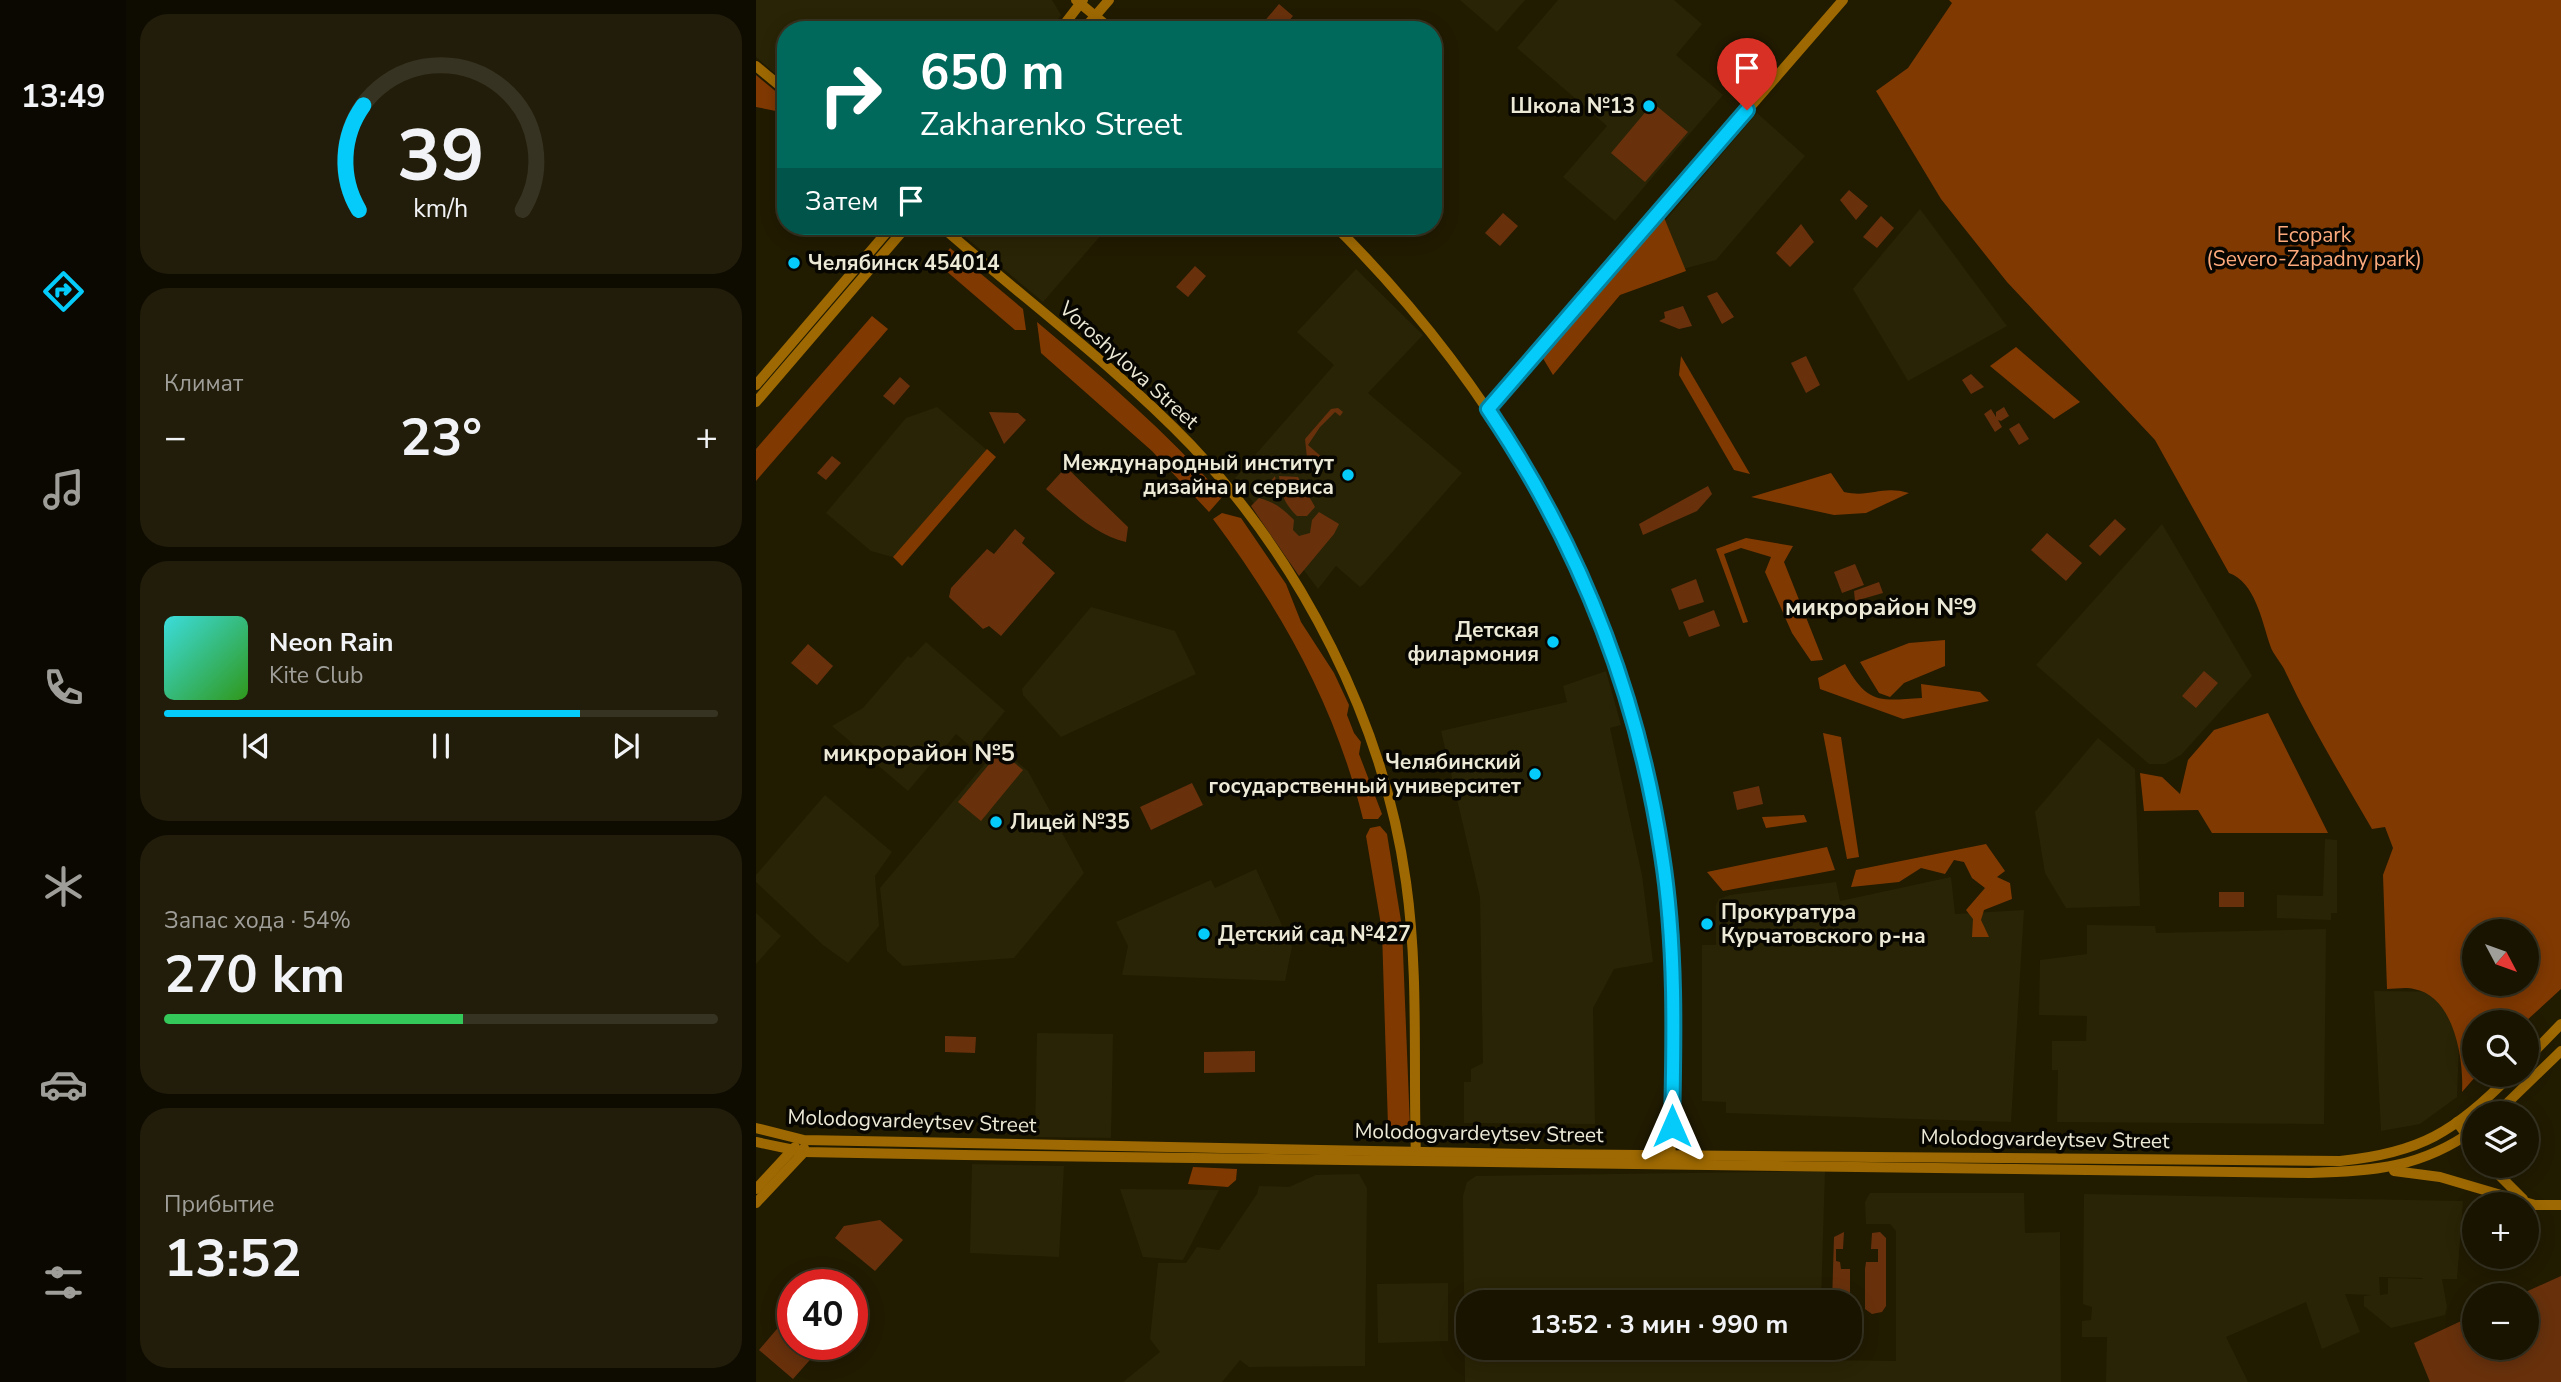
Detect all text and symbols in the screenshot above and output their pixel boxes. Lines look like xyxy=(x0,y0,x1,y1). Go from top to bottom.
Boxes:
pin xyxy=(1717,38,1777,110)
text: 650 m xyxy=(920,39,1064,106)
icon: right xyxy=(805,49,896,140)
icon: arrive xyxy=(1728,49,1766,87)
text: 13:49 xyxy=(21,75,105,118)
place label: Школа №13 xyxy=(1510,92,1635,120)
marker: Школа №13 xyxy=(1641,98,1657,114)
text: Zakharenko Street xyxy=(920,103,1182,146)
text: 39 xyxy=(397,106,485,206)
icon: arrive xyxy=(892,182,930,220)
text: Затем xyxy=(805,184,878,219)
text: km/h xyxy=(413,192,469,226)
park label: Ecopark (Severo-Zapadny park) xyxy=(2206,221,2422,273)
place label: Челябинск 454014 xyxy=(808,249,1000,277)
marker: Челябинск 454014 xyxy=(786,255,802,271)
icon: directions xyxy=(39,267,88,316)
street label: Voroshylova Street xyxy=(1052,294,1205,436)
text: Климат xyxy=(164,368,243,399)
text: 23° xyxy=(400,402,482,473)
text: − xyxy=(164,412,187,463)
text: + xyxy=(695,412,718,463)
place label: Международный институт дизайна и сервиса xyxy=(1062,449,1334,501)
icon: music xyxy=(39,465,88,514)
marker: Международный институт дизайна и сервиса xyxy=(1340,467,1356,483)
district label: микрорайон №9 xyxy=(1785,591,1977,623)
place label: Детская филармония xyxy=(1407,616,1539,668)
text: Neon Rain xyxy=(269,625,394,660)
marker: Детская филармония xyxy=(1545,634,1561,650)
text: Kite Club xyxy=(269,660,363,691)
icon: phone xyxy=(39,663,88,712)
icon: previous xyxy=(237,727,275,765)
icon: pause xyxy=(422,727,460,765)
icon: next xyxy=(607,727,645,765)
district label: микрорайон №5 xyxy=(823,737,1015,769)
place label: Челябинский государственный университет xyxy=(1209,748,1521,800)
marker: Челябинский государственный университет xyxy=(1527,766,1543,782)
place label: Лицей №35 xyxy=(1010,808,1130,836)
marker: Лицей №35 xyxy=(988,814,1004,830)
icon: climate xyxy=(39,862,88,911)
place label: Прокуратура Курчатовского р-на xyxy=(1721,898,1926,950)
text: Запас хода · 54% xyxy=(164,905,351,936)
marker: Прокуратура Курчатовского р-на xyxy=(1699,916,1715,932)
north arrow xyxy=(2462,919,2539,996)
map controls xyxy=(2462,919,2539,1360)
place label: Детский сад №427 xyxy=(1218,920,1411,948)
marker: Детский сад №427 xyxy=(1196,926,1212,942)
text: 270 km xyxy=(164,939,345,1010)
button: search xyxy=(2462,1010,2539,1087)
icon: car xyxy=(39,1060,88,1109)
position arrow xyxy=(1635,1089,1709,1163)
button: layers xyxy=(2462,1101,2539,1178)
street label: Molodogvardeytsev Street xyxy=(787,1103,1038,1139)
street label: Molodogvardeytsev Street xyxy=(1354,1117,1604,1149)
street label: Molodogvardeytsev Street xyxy=(1920,1123,2170,1155)
text: Прибытие xyxy=(164,1189,274,1220)
button: + xyxy=(2462,1192,2539,1269)
text: 13:52 xyxy=(164,1223,302,1294)
icon: filters xyxy=(39,1258,88,1307)
speed limit sign: 40 xyxy=(777,1269,868,1360)
button: − xyxy=(2462,1283,2539,1360)
text: 13:52 · 3 мин · 990 m xyxy=(1530,1307,1788,1342)

